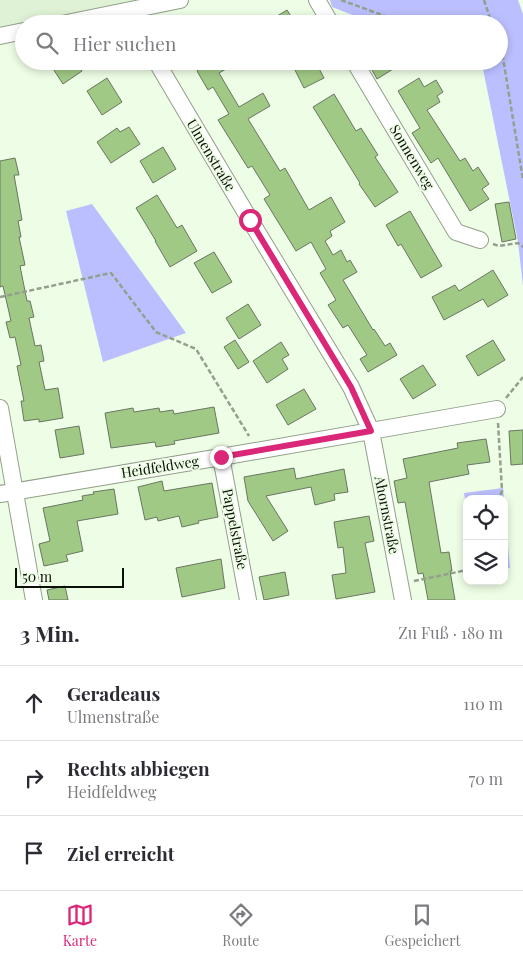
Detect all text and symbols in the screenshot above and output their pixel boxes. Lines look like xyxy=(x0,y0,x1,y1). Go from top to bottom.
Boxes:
search box xyxy=(15,15,508,70)
icon: search xyxy=(33,29,61,57)
text: Hier suchen xyxy=(73,30,176,56)
street label: Ulmenstraße xyxy=(182,115,240,194)
street label: Sonnenweg xyxy=(386,121,440,193)
route start xyxy=(239,209,262,232)
route end xyxy=(210,446,233,469)
street label: Heidfeldweg xyxy=(120,451,201,482)
street label: Ahornstraße xyxy=(370,473,404,555)
street label: Pappelstraße xyxy=(218,487,253,571)
map controls xyxy=(463,495,508,585)
button: locate xyxy=(463,495,508,540)
button: layers xyxy=(463,540,508,585)
scale bar xyxy=(15,565,124,588)
text: 50 m xyxy=(22,567,52,586)
text: 3 Min. xyxy=(20,619,80,647)
text: Zu Fuß · 180 m xyxy=(398,622,503,643)
text: Geradeaus xyxy=(67,680,160,706)
icon: ahead xyxy=(20,689,48,717)
text: 110 m xyxy=(463,693,503,714)
text: Ulmenstraße xyxy=(67,706,159,727)
text: Rechts abbiegen xyxy=(67,755,210,781)
icon: right xyxy=(20,764,48,792)
text: 70 m xyxy=(469,768,503,789)
text: Heidfeldweg xyxy=(67,781,156,802)
icon: arrive xyxy=(20,839,48,867)
text: Ziel erreicht xyxy=(67,840,175,866)
tab: Karte xyxy=(63,901,97,950)
tab: Route xyxy=(222,901,259,950)
tab: Gespeichert xyxy=(385,901,460,950)

